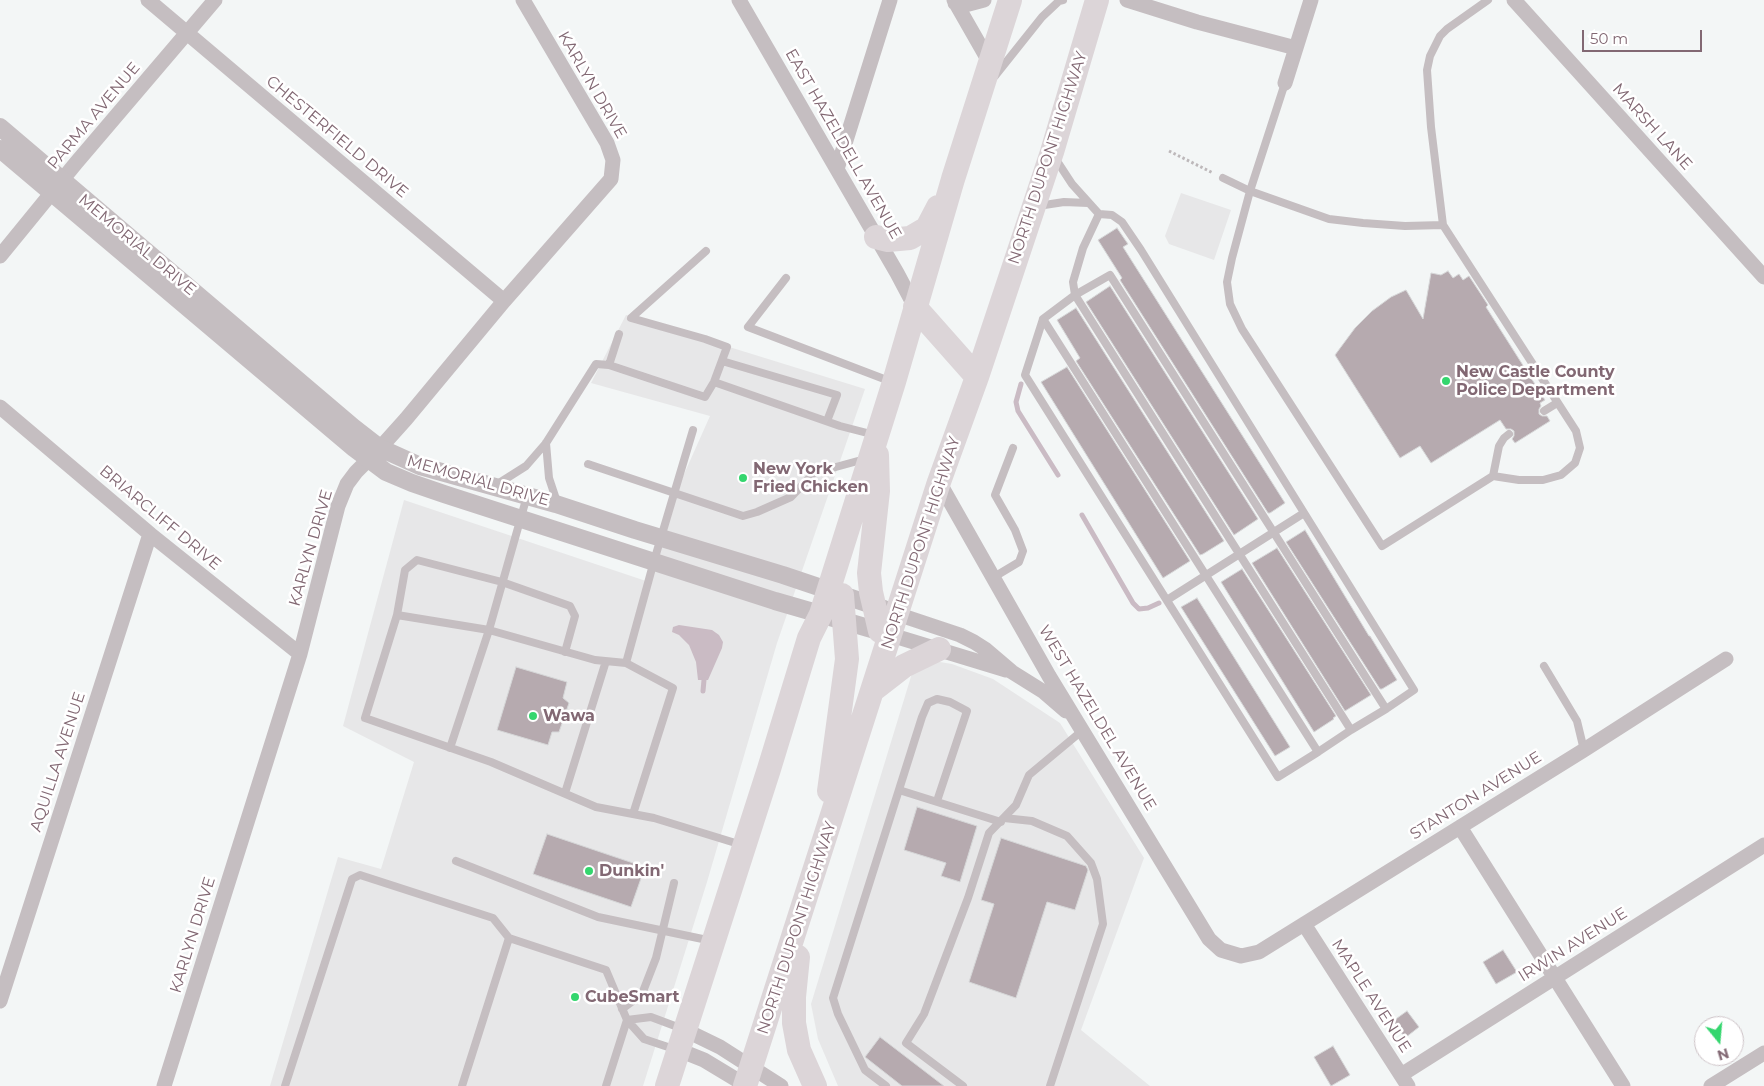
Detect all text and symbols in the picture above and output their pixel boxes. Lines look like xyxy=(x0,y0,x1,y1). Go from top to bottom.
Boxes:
scale bar xyxy=(1584,20,1704,52)
street label: KARLYN DRIVE xyxy=(554,28,630,142)
text: 50 m xyxy=(1590,29,1628,48)
street label: EAST HAZELDELL AVENUE xyxy=(781,46,905,242)
street label: NORTH DUPONT HIGHWAY xyxy=(1004,49,1092,267)
street label: PARMA AVENUE xyxy=(44,59,144,173)
street label: CHESTERFIELD DRIVE xyxy=(262,72,412,202)
street label: MARSH LANE xyxy=(1608,80,1696,174)
street label: MEMORIAL DRIVE xyxy=(74,190,200,300)
place label: New Castle County Police Department xyxy=(1456,362,1615,400)
marker: New Castle County Police Department xyxy=(1440,375,1452,387)
street label: NORTH DUPONT HIGHWAY xyxy=(877,434,965,652)
street label: MEMORIAL DRIVE xyxy=(405,451,551,511)
place label: New York Fried Chicken xyxy=(753,459,869,497)
street label: BRIARCLIFF DRIVE xyxy=(95,462,225,574)
marker: New York Fried Chicken xyxy=(737,472,749,484)
street label: KARLYN DRIVE xyxy=(285,488,337,608)
street label: WEST HAZELDEL AVENUE xyxy=(1034,622,1160,814)
street label: AQUILLA AVENUE xyxy=(26,690,90,834)
place label: Wawa xyxy=(543,706,595,726)
marker: Wawa xyxy=(527,710,539,722)
street label: STANTON AVENUE xyxy=(1407,748,1545,844)
street label: NORTH DUPONT HIGHWAY xyxy=(753,819,841,1037)
place label: Dunkin' xyxy=(599,861,664,881)
marker: Dunkin' xyxy=(583,865,595,877)
street label: KARLYN DRIVE xyxy=(166,875,220,995)
street label: IRWIN AVENUE xyxy=(1515,904,1631,986)
street label: MAPLE AVENUE xyxy=(1327,936,1415,1056)
place label: CubeSmart xyxy=(585,987,679,1007)
marker: CubeSmart xyxy=(569,991,581,1003)
north arrow xyxy=(1694,1016,1744,1066)
text: N xyxy=(1715,1044,1731,1065)

